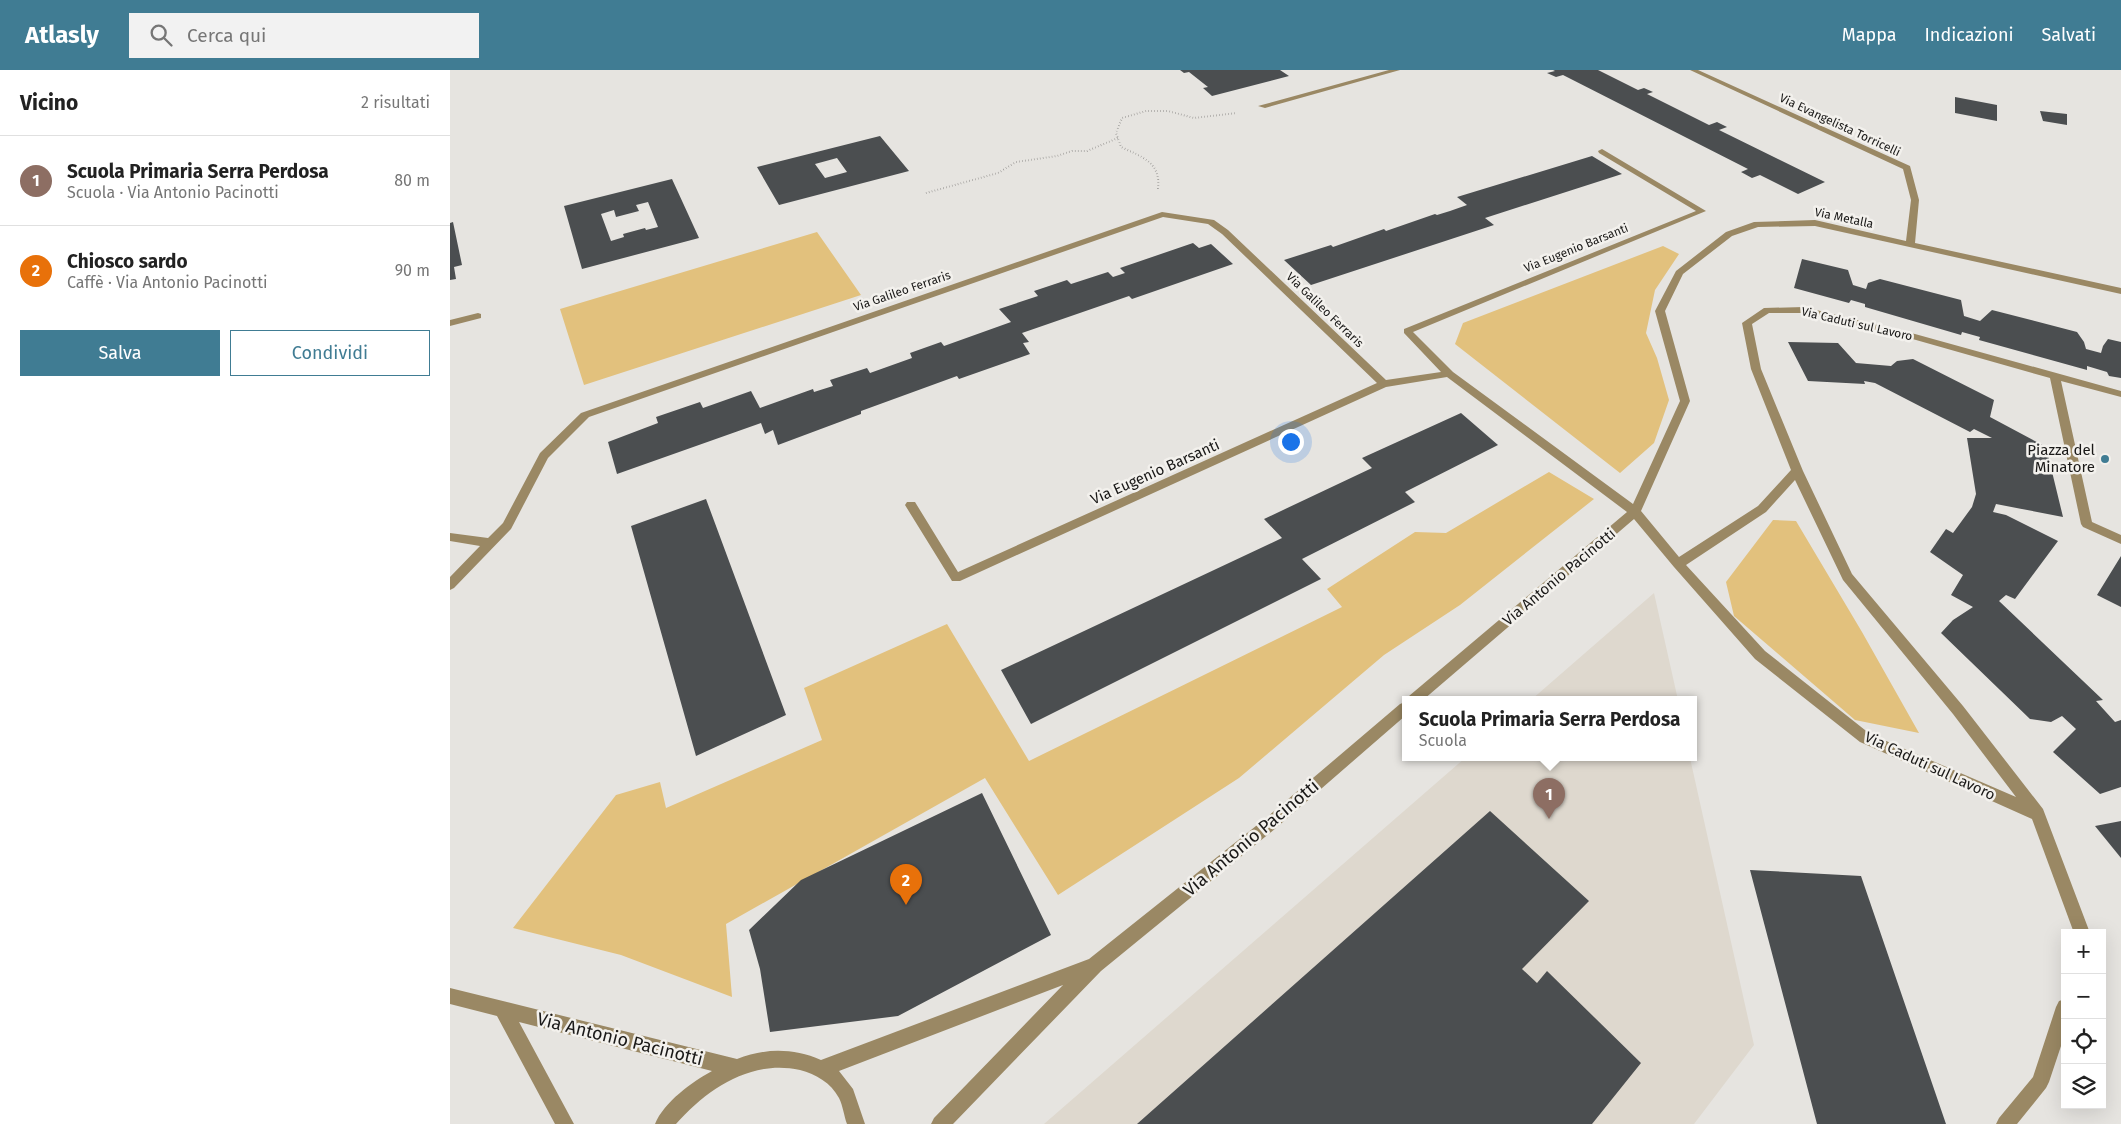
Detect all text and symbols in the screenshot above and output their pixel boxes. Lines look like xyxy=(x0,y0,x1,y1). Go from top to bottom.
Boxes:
search box xyxy=(129,13,479,58)
text: Atlasly xyxy=(25,21,99,49)
icon: search xyxy=(147,21,175,49)
text: Cerca qui xyxy=(187,24,266,47)
text: Mappa xyxy=(1842,24,1897,46)
text: Indicazioni xyxy=(1925,24,2014,46)
text: Salvati xyxy=(2042,24,2096,46)
text: Vicino xyxy=(20,90,78,116)
street label: Via Evangelista Torricelli xyxy=(1777,91,1903,159)
text: 2 risultati xyxy=(361,93,430,112)
text: Scuola Primaria Serra Perdosa xyxy=(67,160,329,183)
text: 1 xyxy=(32,171,40,190)
text: 80 m xyxy=(394,171,430,190)
text: Scuola · Via Antonio Pacinotti xyxy=(67,183,279,202)
street label: Via Metalla xyxy=(1813,205,1875,231)
street label: Via Eugenio Barsanti xyxy=(1522,221,1630,275)
text: Chiosco sardo xyxy=(67,250,188,273)
text: 2 xyxy=(32,261,40,280)
text: 90 m xyxy=(395,261,430,280)
street label: Via Galileo Ferraris xyxy=(852,268,953,314)
street label: Via Galileo Ferraris xyxy=(1284,270,1367,351)
text: Caffè · Via Antonio Pacinotti xyxy=(67,273,267,292)
street label: Via Caduti sul Lavoro xyxy=(1800,304,1914,344)
button: Salva xyxy=(20,330,220,376)
button: Condividi xyxy=(230,330,430,376)
your location xyxy=(1278,429,1304,455)
street label: Via Eugenio Barsanti xyxy=(1088,436,1222,508)
place label: Piazza del Minatore xyxy=(2027,441,2096,476)
marker: Piazza del Minatore xyxy=(2099,453,2111,465)
street label: Via Antonio Pacinotti xyxy=(1499,525,1619,629)
popup xyxy=(1402,696,1697,761)
text: Scuola Primaria Serra Perdosa xyxy=(1419,708,1680,731)
street label: Via Caduti sul Lavoro xyxy=(1862,728,1998,804)
text: Scuola xyxy=(1419,731,1467,750)
street label: Via Antonio Pacinotti xyxy=(1179,775,1323,901)
pin: 1 xyxy=(1533,778,1565,819)
pin: 2 xyxy=(890,864,922,905)
map controls xyxy=(2061,929,2106,1109)
button: + xyxy=(2061,929,2106,974)
button: − xyxy=(2061,974,2106,1019)
street label: Via Antonio Pacinotti xyxy=(535,1008,705,1070)
button: locate xyxy=(2061,1019,2106,1064)
button: layers xyxy=(2061,1064,2106,1109)

